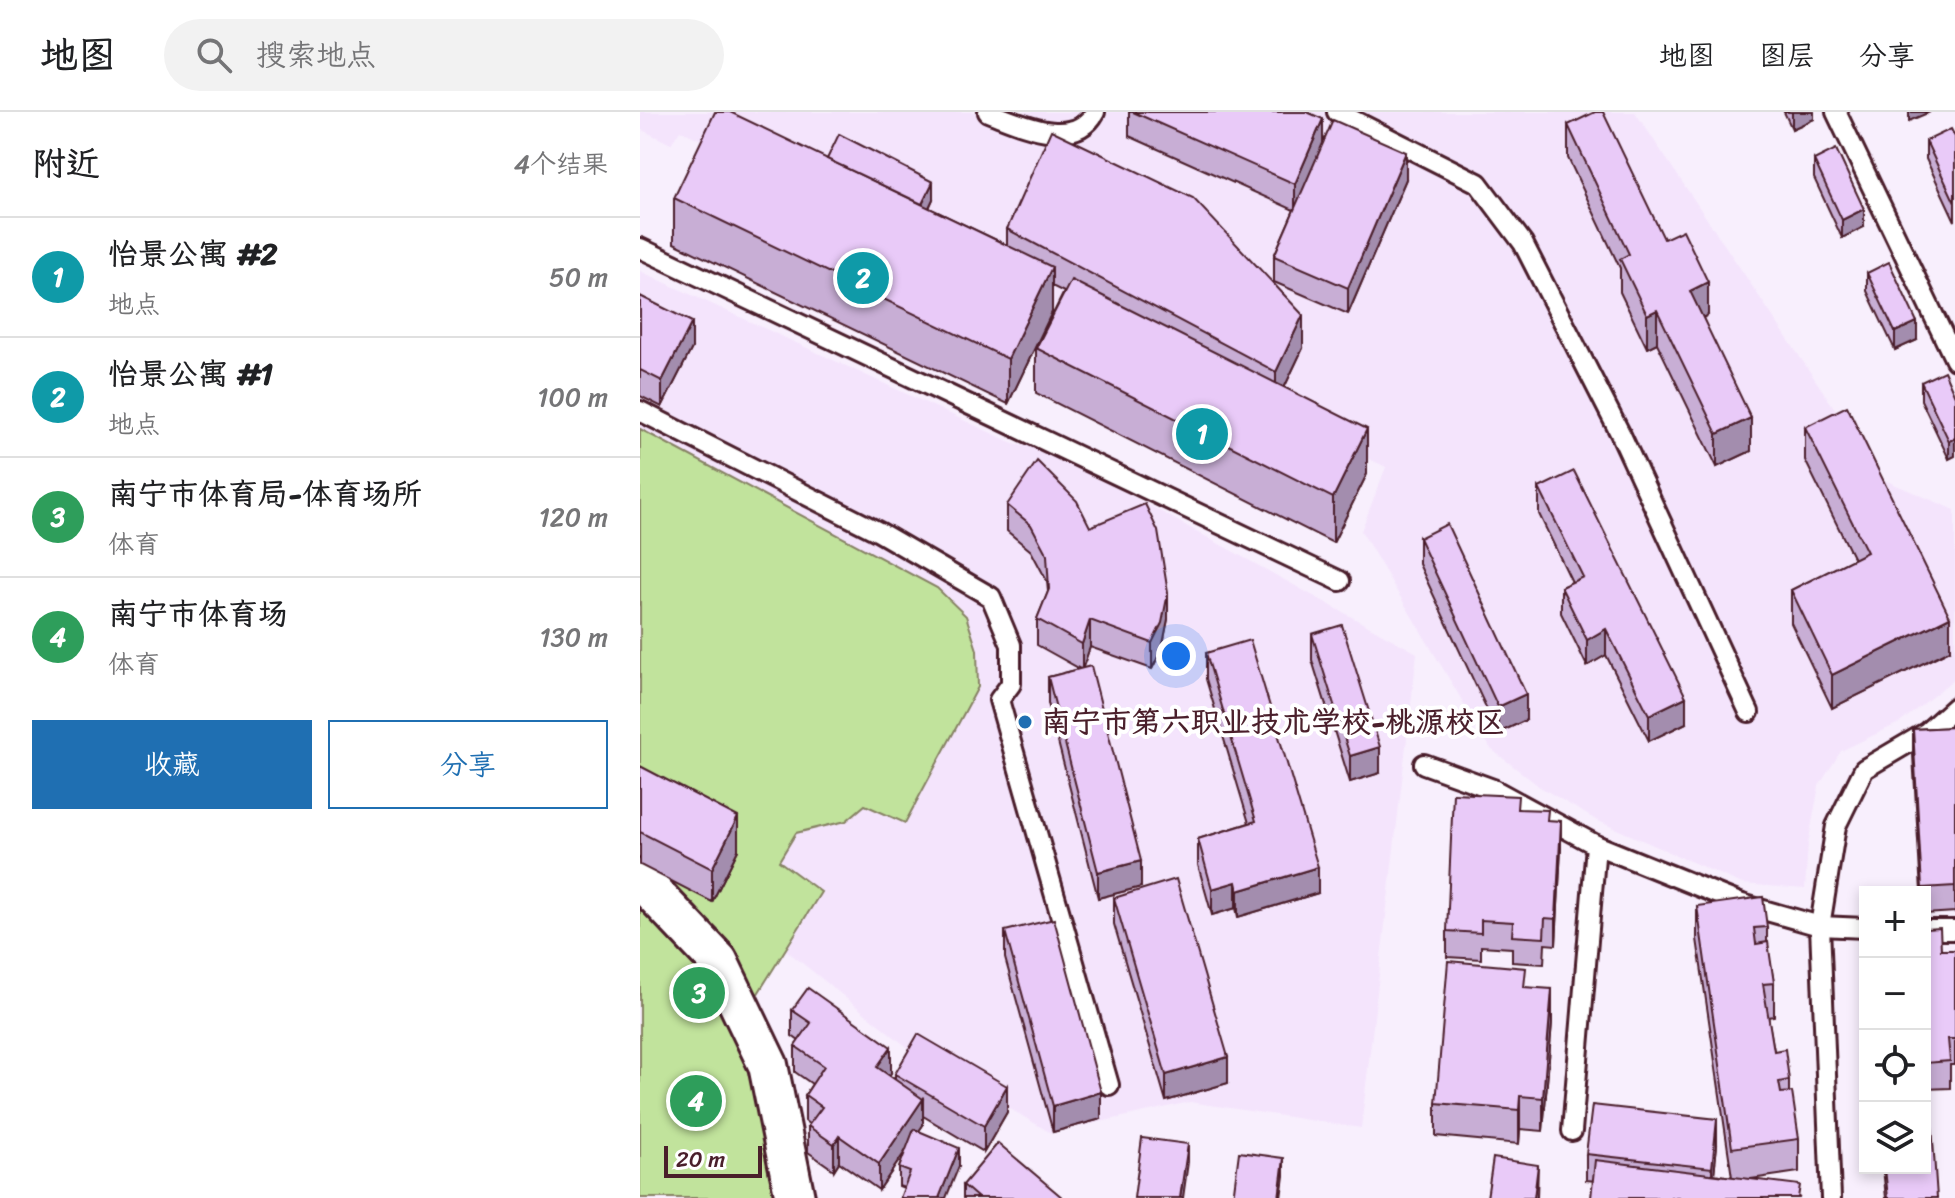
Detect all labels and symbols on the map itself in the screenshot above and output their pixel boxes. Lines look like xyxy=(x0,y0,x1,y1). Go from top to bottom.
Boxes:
pin: 2 xyxy=(837,248,889,308)
pin: 1 xyxy=(1176,404,1228,464)
your location xyxy=(1156,636,1196,676)
place label: 南宁市第六职业技术学校-桃源校区 xyxy=(1041,695,1505,749)
marker: 南宁市第六职业技术学校-桃源校区 xyxy=(1016,713,1034,731)
pin: 3 xyxy=(673,963,725,1023)
pin: 4 xyxy=(670,1071,722,1131)
scale bar xyxy=(664,1142,762,1178)

